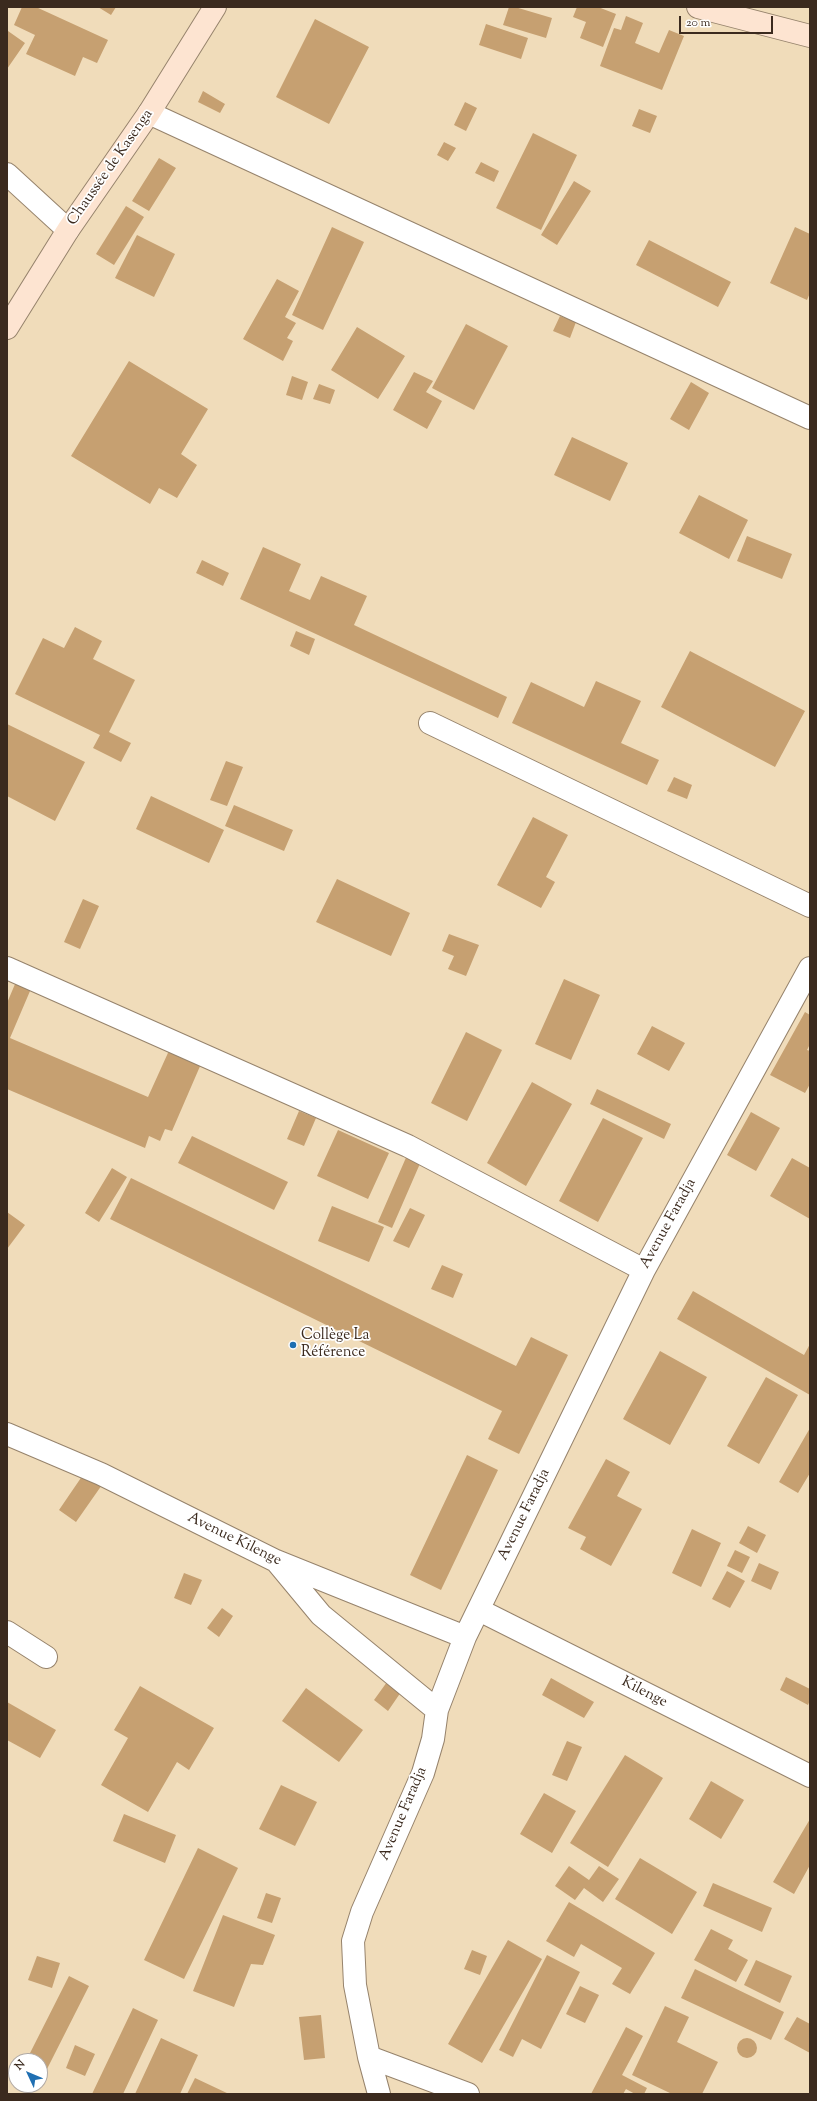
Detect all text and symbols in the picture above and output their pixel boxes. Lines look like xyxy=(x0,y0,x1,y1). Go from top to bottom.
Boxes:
scale bar xyxy=(681,8,775,34)
text: 20 m xyxy=(686,14,710,32)
street label: Chaussée de Kasenga xyxy=(64,107,158,229)
street label: Avenue Faradja xyxy=(637,1176,701,1272)
place label: Collège La Référence xyxy=(301,1327,369,1362)
marker: Collège La Référence xyxy=(288,1340,298,1350)
street label: Avenue Faradja xyxy=(495,1466,555,1564)
street label: Avenue Kilenge xyxy=(184,1509,284,1571)
street label: Kilenge xyxy=(618,1674,670,1712)
street label: Avenue Faradja xyxy=(376,1765,432,1863)
north arrow xyxy=(8,2053,48,2093)
text: N xyxy=(11,2057,29,2074)

